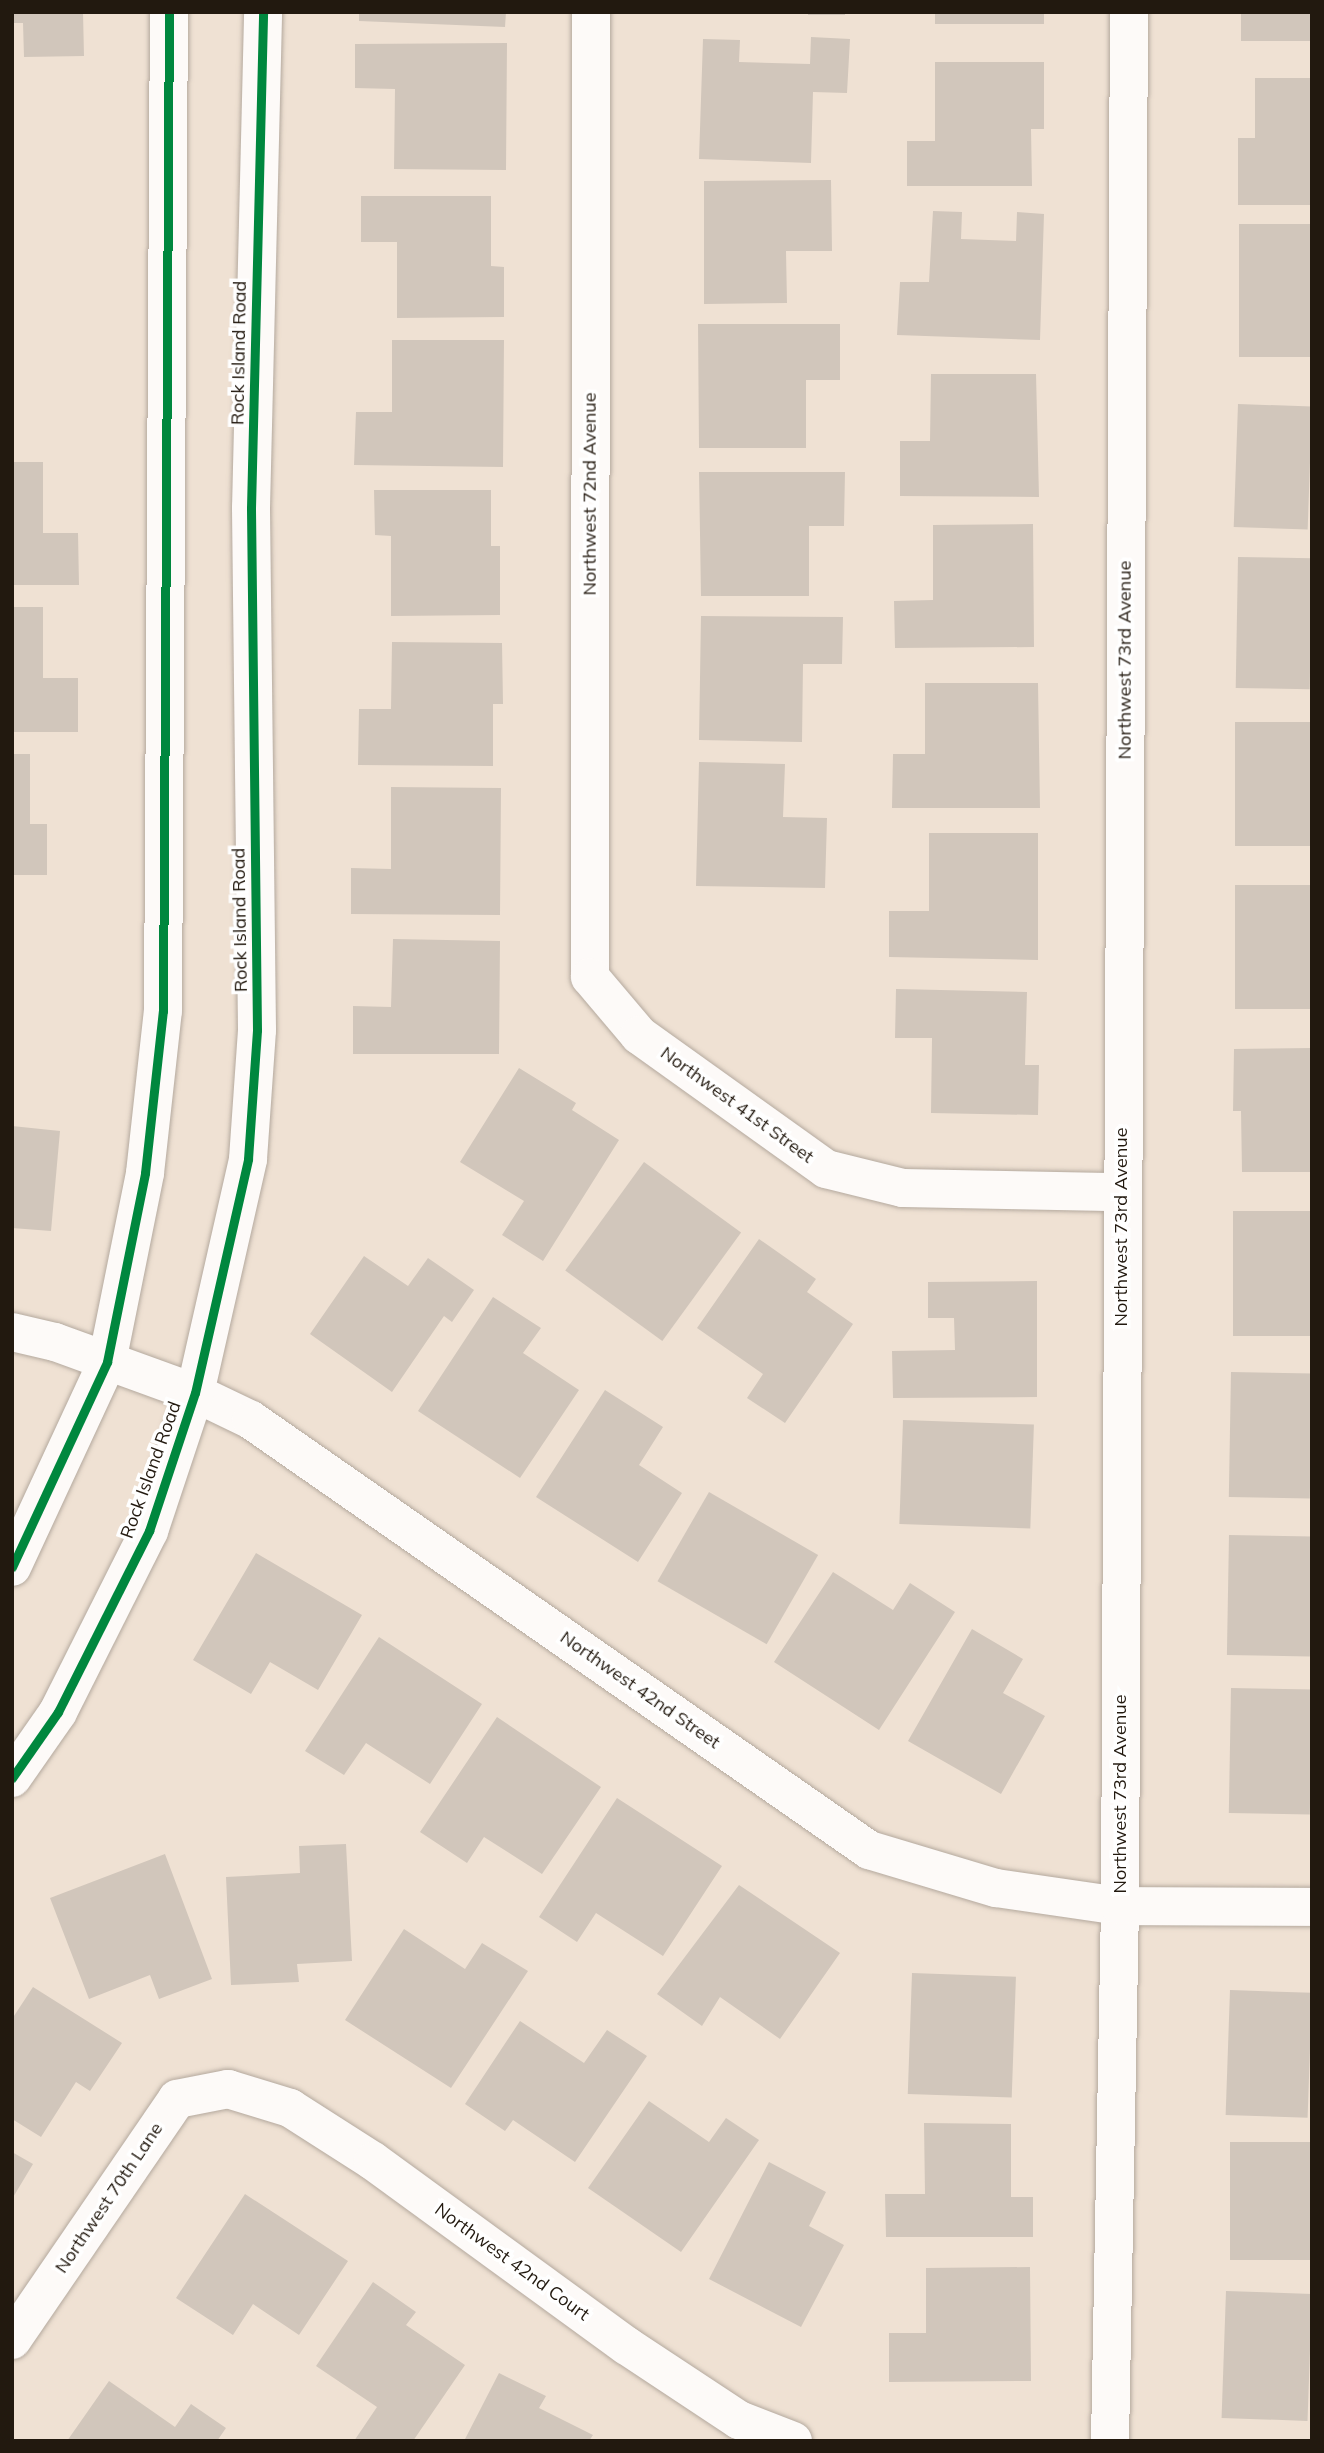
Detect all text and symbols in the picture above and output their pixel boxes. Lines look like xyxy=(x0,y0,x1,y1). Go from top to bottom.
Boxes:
street label: Rock Island Road xyxy=(227,281,251,425)
street label: Northwest 72nd Avenue xyxy=(579,393,601,595)
street label: Northwest 73rd Avenue xyxy=(1114,561,1136,759)
street label: Rock Island Road xyxy=(228,848,252,992)
street label: Northwest 41st Street xyxy=(656,1042,818,1168)
street label: Northwest 73rd Avenue xyxy=(1110,1128,1132,1326)
street label: Rock Island Road xyxy=(116,1399,186,1541)
street label: Northwest 42nd Street xyxy=(556,1627,724,1753)
street label: Northwest 73rd Avenue xyxy=(1109,1695,1131,1893)
street label: Northwest 70th Lane xyxy=(51,2119,167,2277)
street label: Northwest 42nd Court xyxy=(430,2199,594,2325)

